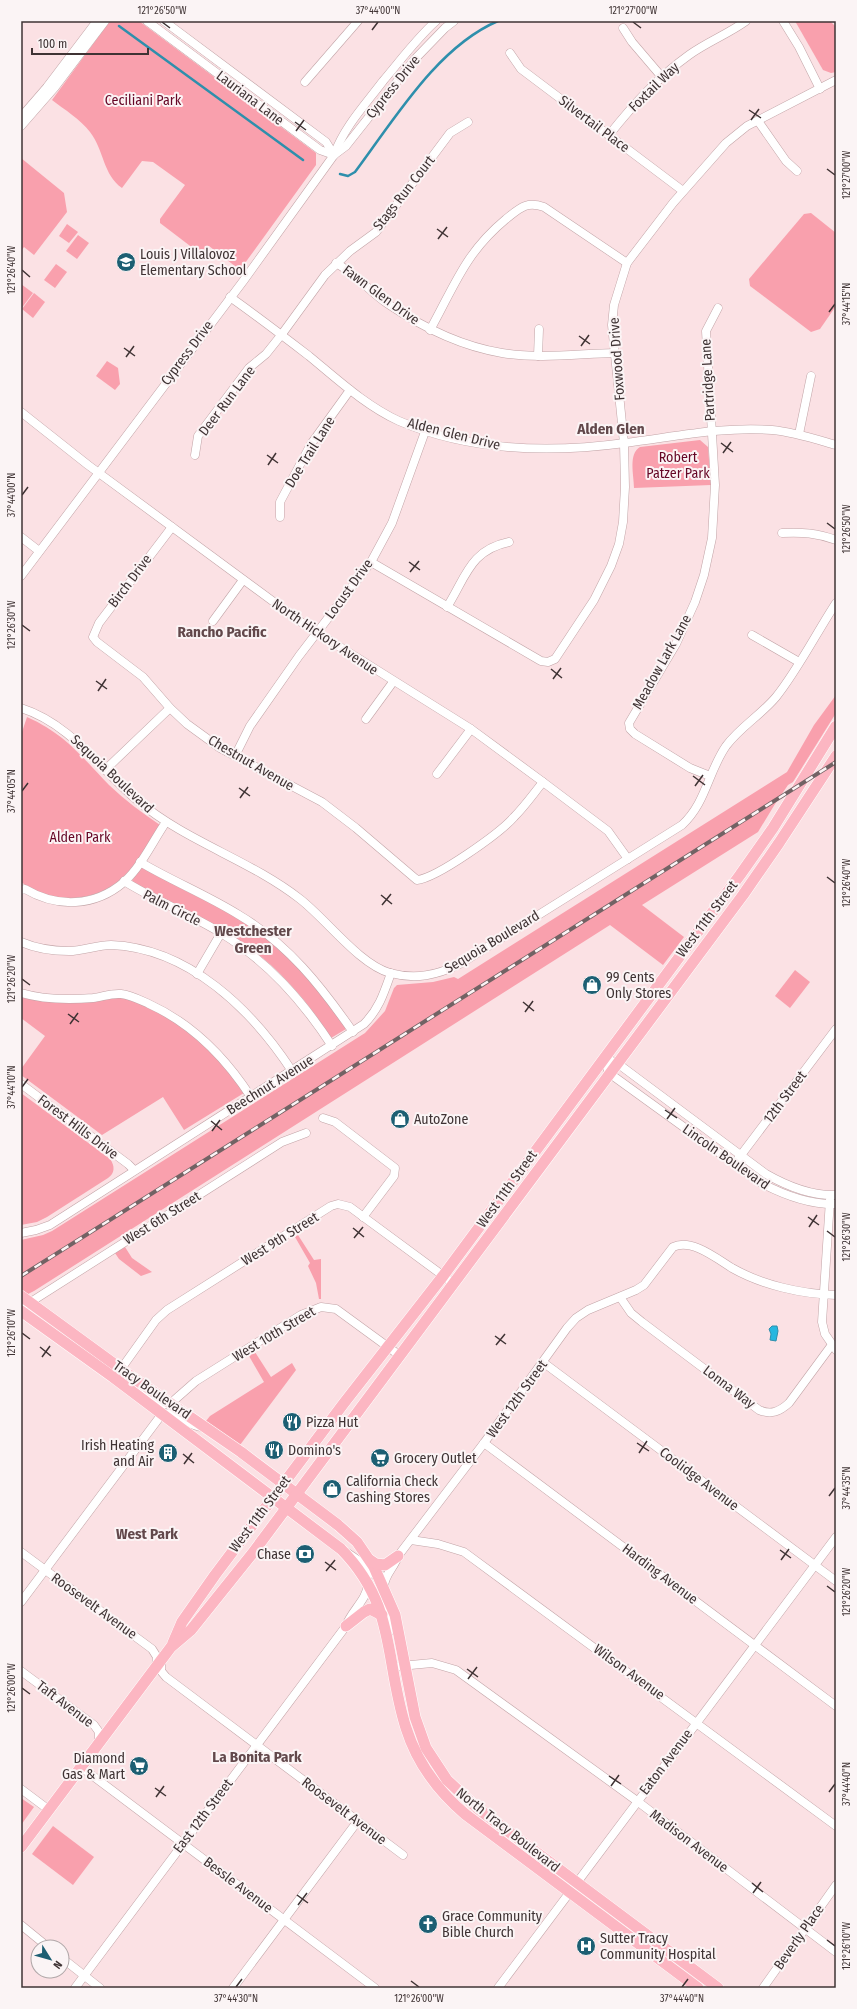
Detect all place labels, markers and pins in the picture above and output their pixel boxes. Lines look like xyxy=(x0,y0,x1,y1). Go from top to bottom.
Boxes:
place label: Louis J Villalovoz Elementary School xyxy=(140,246,247,279)
school or university icon: Louis J Villalovoz Elementary School xyxy=(115,251,137,273)
place label: 99 Cents Only Stores xyxy=(606,969,671,1002)
shop icon: 99 Cents Only Stores xyxy=(581,974,603,996)
shop icon: AutoZone xyxy=(389,1108,411,1130)
place label: AutoZone xyxy=(414,1111,468,1128)
restaurant icon: Pizza Hut xyxy=(281,1411,303,1433)
place label: Pizza Hut xyxy=(306,1414,359,1431)
place label: Irish Heating and Air xyxy=(81,1437,154,1470)
restaurant icon: Domino's xyxy=(263,1439,285,1461)
building icon: Irish Heating and Air xyxy=(157,1442,179,1464)
place label: Domino's xyxy=(288,1442,341,1459)
supermarket icon: Grocery Outlet xyxy=(369,1447,391,1469)
place label: Grocery Outlet xyxy=(394,1450,477,1467)
place label: California Check Cashing Stores xyxy=(346,1473,439,1506)
shop icon: California Check Cashing Stores xyxy=(321,1478,343,1500)
bank icon: Chase xyxy=(294,1543,316,1565)
place label: Chase xyxy=(257,1546,291,1563)
place label: Diamond Gas & Mart xyxy=(62,1750,125,1783)
supermarket icon: Diamond Gas & Mart xyxy=(128,1755,150,1777)
place label: Grace Community Bible Church xyxy=(442,1908,543,1941)
church icon: Grace Community Bible Church xyxy=(417,1913,439,1935)
place label: Sutter Tracy Community Hospital xyxy=(600,1930,716,1963)
hospital icon: Sutter Tracy Community Hospital xyxy=(575,1935,597,1957)

